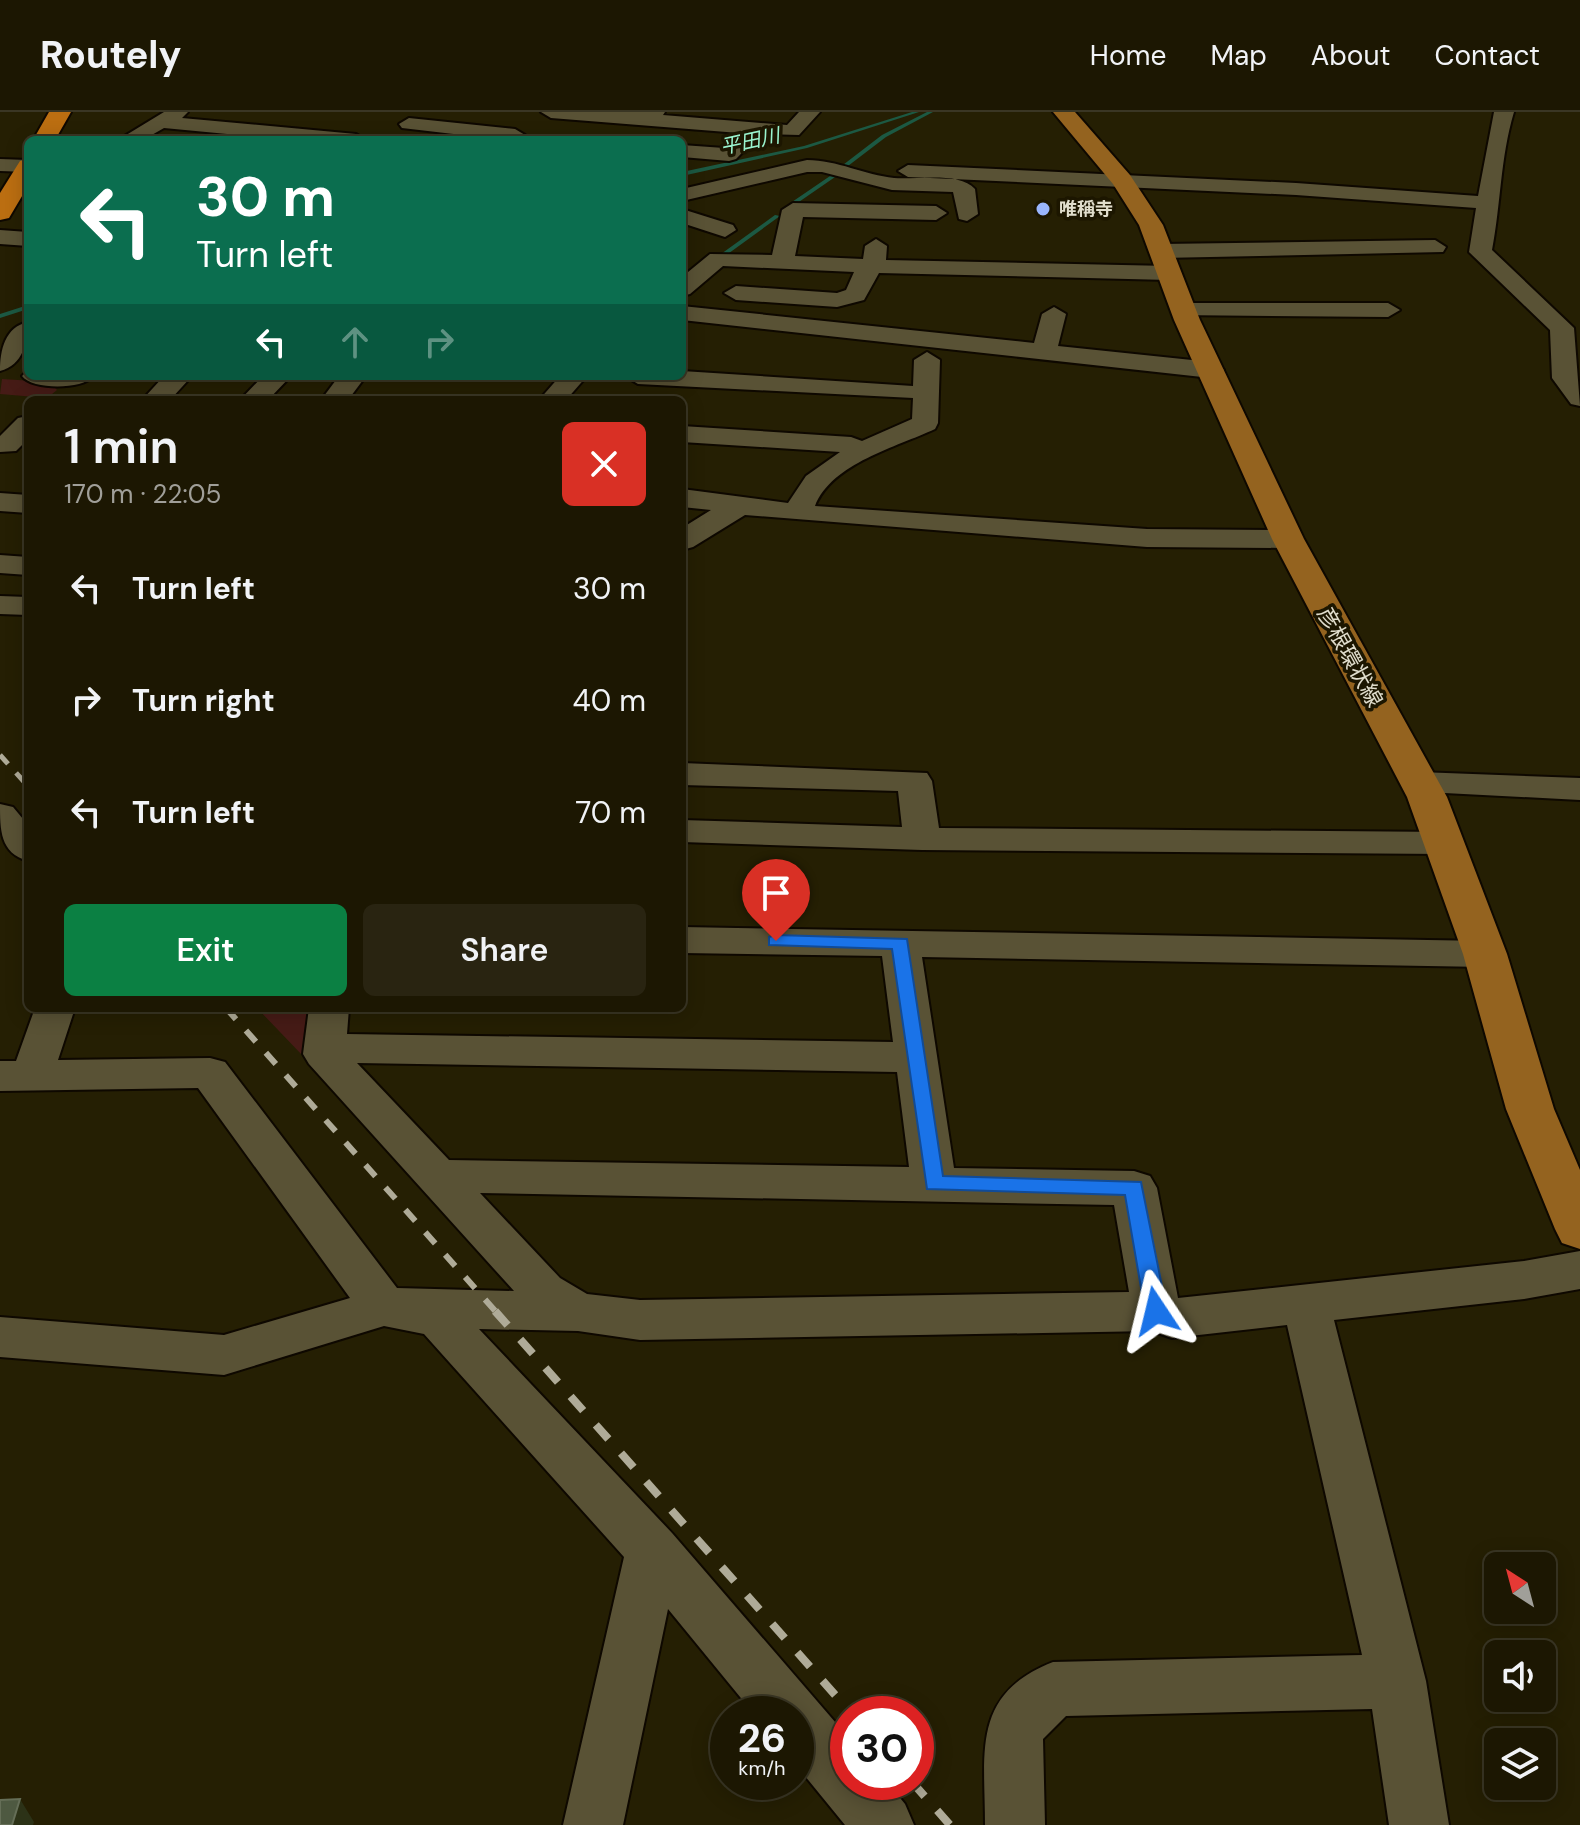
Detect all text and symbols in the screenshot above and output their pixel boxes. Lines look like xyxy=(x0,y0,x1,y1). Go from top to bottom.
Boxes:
text: Routely xyxy=(40,30,181,80)
text: Home xyxy=(1090,37,1166,74)
text: Map xyxy=(1210,37,1267,74)
text: About xyxy=(1311,37,1390,74)
text: Contact xyxy=(1434,37,1540,74)
water label: 平田川 xyxy=(718,122,784,160)
text: 30 m xyxy=(196,160,335,233)
icon: left xyxy=(64,168,168,272)
place label: 唯稱寺 xyxy=(1059,197,1113,221)
marker: 唯稱寺 xyxy=(1034,200,1052,218)
text: Turn left xyxy=(196,231,333,278)
icon: left xyxy=(249,320,293,364)
icon: ahead xyxy=(333,320,377,364)
icon: right xyxy=(417,320,461,364)
text: 1 min xyxy=(64,415,179,478)
button: close xyxy=(562,422,646,506)
text: 170 m · 22:05 xyxy=(64,477,221,511)
icon: left xyxy=(64,566,108,610)
text: Turn left xyxy=(132,569,255,608)
text: 30 m xyxy=(573,569,646,608)
street label: 彦根環状線 xyxy=(1311,602,1389,712)
icon: right xyxy=(64,678,108,722)
text: Turn right xyxy=(132,681,275,720)
text: 40 m xyxy=(573,681,646,720)
icon: left xyxy=(64,790,108,834)
text: Turn left xyxy=(132,793,255,832)
text: 70 m xyxy=(575,793,646,832)
pin xyxy=(742,859,810,941)
icon: arrive xyxy=(754,871,798,915)
button: Exit xyxy=(64,904,347,996)
button: Share xyxy=(363,904,646,996)
position arrow xyxy=(1114,1269,1198,1353)
north arrow xyxy=(1484,1552,1556,1624)
map controls xyxy=(1484,1552,1556,1800)
button: sound xyxy=(1484,1640,1556,1712)
speed limit sign: 30 xyxy=(830,1696,934,1800)
text: 26 xyxy=(738,1712,786,1764)
button: layers xyxy=(1484,1728,1556,1800)
text: km/h xyxy=(738,1755,786,1781)

